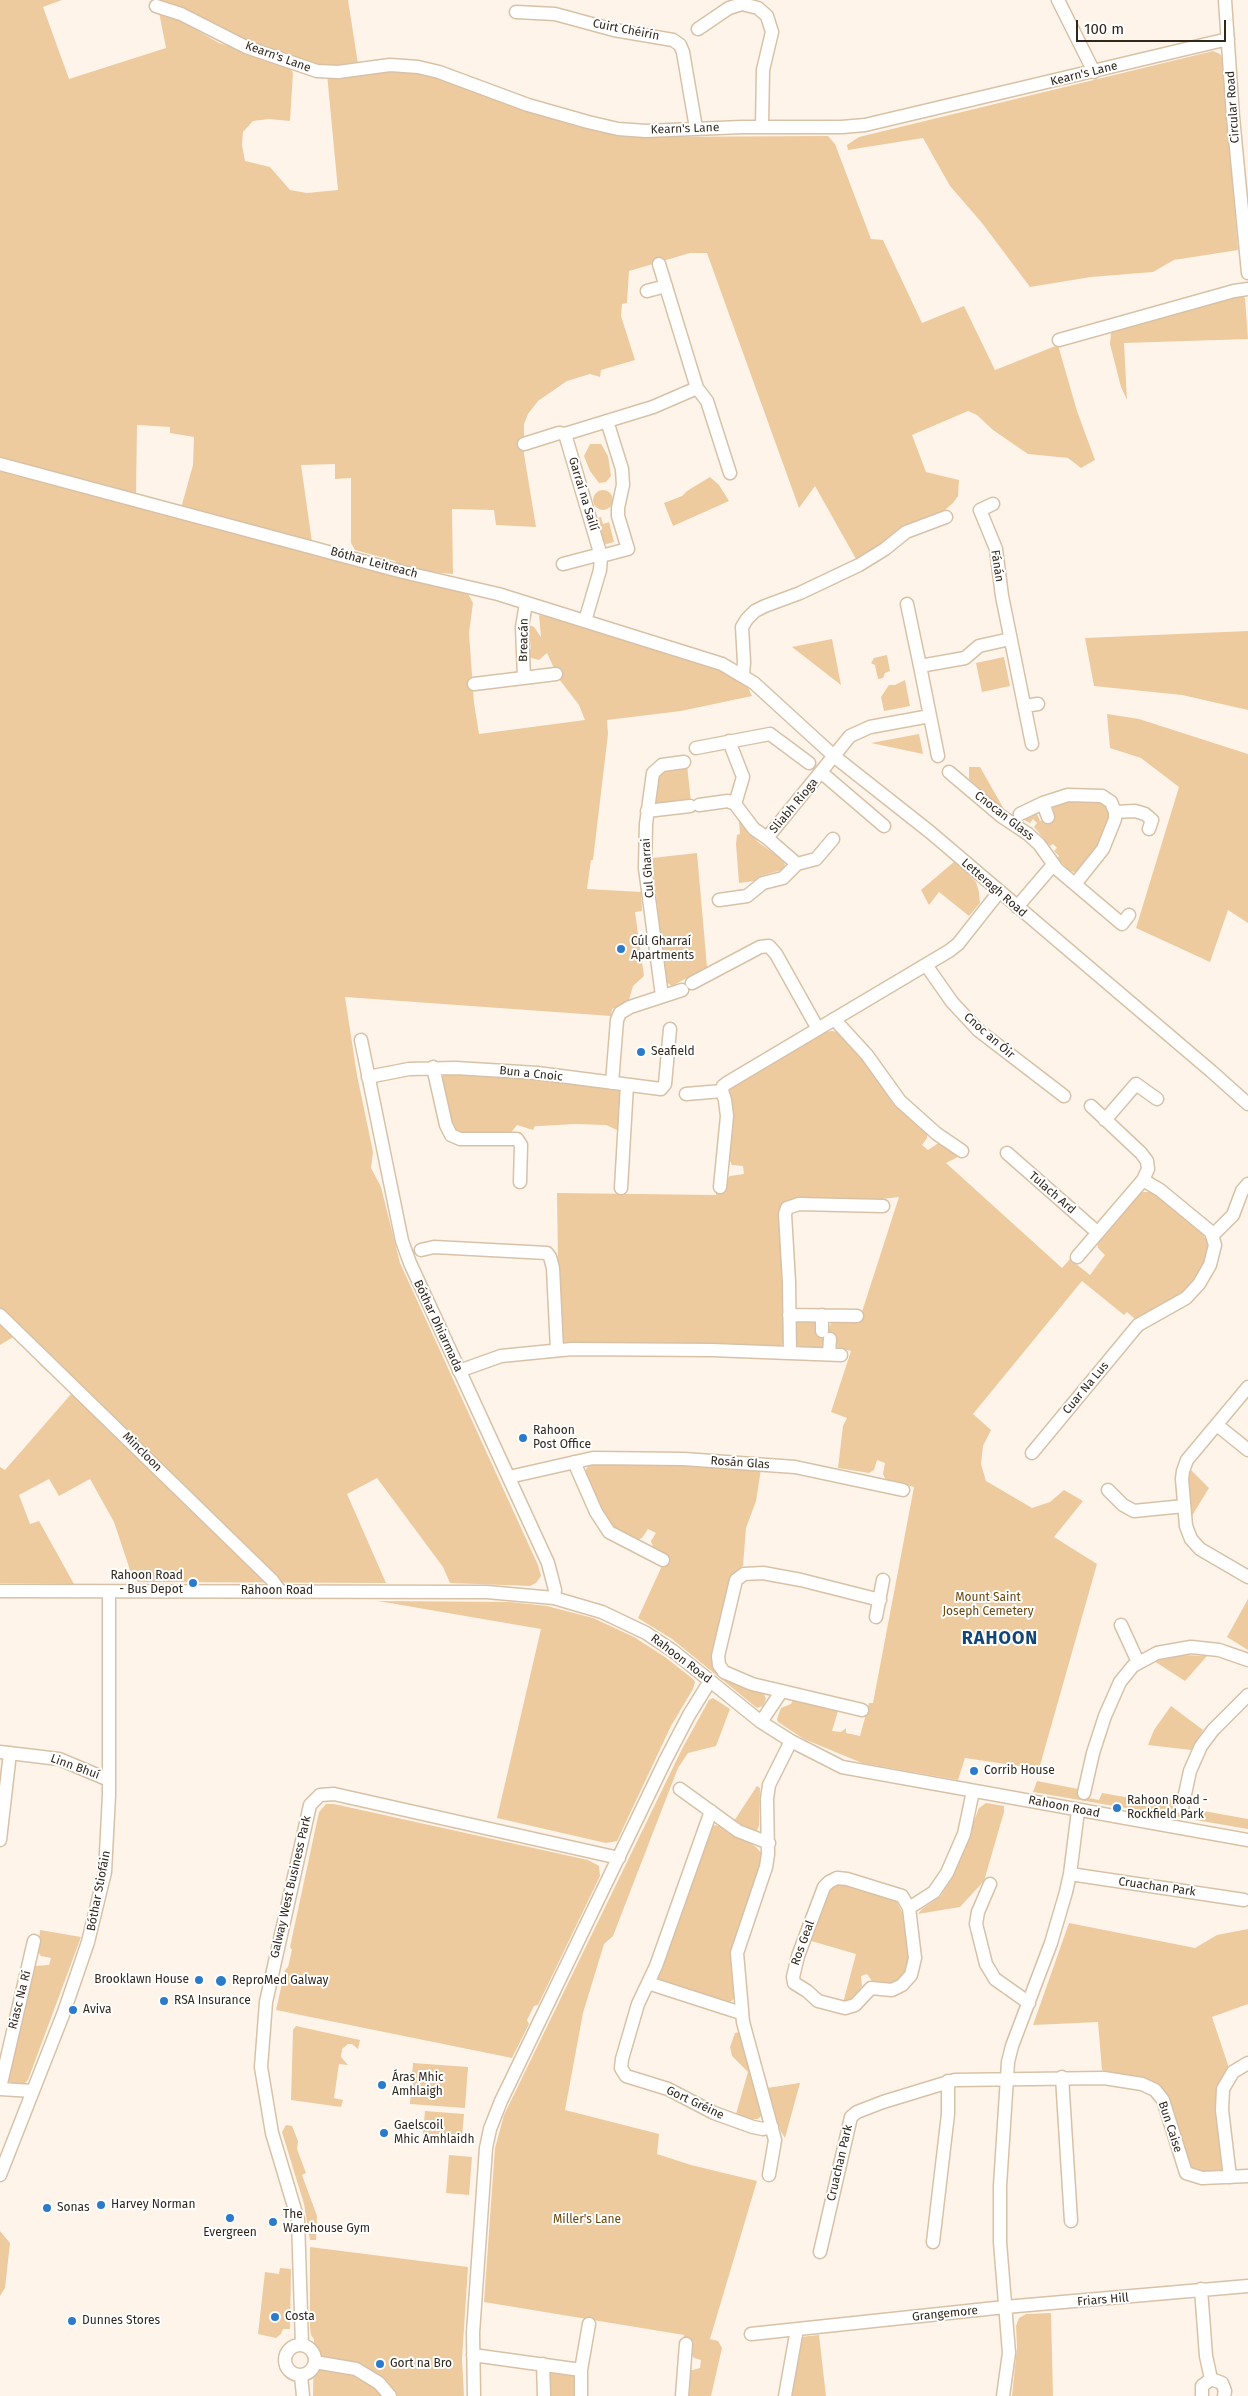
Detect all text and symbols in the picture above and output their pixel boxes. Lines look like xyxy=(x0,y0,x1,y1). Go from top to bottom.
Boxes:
scale bar xyxy=(1078,10,1228,42)
street label: Cuirt Chéirín xyxy=(591,16,661,44)
text: 100 m xyxy=(1084,20,1124,38)
street label: Kearn's Lane xyxy=(243,38,313,76)
street label: Kearn's Lane xyxy=(1049,59,1119,89)
street label: Circular Road xyxy=(1223,70,1243,144)
street label: Kearn's Lane xyxy=(650,121,720,137)
street label: Garraí na Sailí xyxy=(565,455,601,533)
street label: Bóthar Leitreach xyxy=(329,544,419,582)
street label: Fánán xyxy=(987,549,1007,583)
street label: Breacán xyxy=(516,618,532,662)
street label: Sliabh Rioga xyxy=(767,776,821,836)
street label: Cnocan Glass xyxy=(971,788,1037,844)
street label: Cul Gharrai xyxy=(639,838,657,898)
street label: Letteragh Road xyxy=(958,856,1030,920)
place label: Cúl Gharraí Apartments xyxy=(631,935,694,963)
marker: Cúl Gharraí Apartments xyxy=(615,943,627,955)
street label: Cnoc an Óir xyxy=(961,1010,1017,1062)
place label: Seafield xyxy=(651,1045,695,1059)
marker: Seafield xyxy=(635,1046,647,1058)
street label: Bun a Cnoic xyxy=(498,1063,564,1085)
street label: Tulach Ard xyxy=(1026,1169,1078,1217)
street label: Bóthar Dhiarmada xyxy=(410,1278,466,1374)
street label: Cuar Na Lus xyxy=(1060,1359,1112,1417)
place label: Rahoon Post Office xyxy=(533,1424,591,1452)
street label: Mincloon xyxy=(119,1429,165,1475)
marker: Rahoon Post Office xyxy=(517,1432,529,1444)
street label: Rosán Glas xyxy=(710,1454,770,1472)
place label: Rahoon Road - Bus Depot xyxy=(110,1569,183,1597)
marker: Rahoon Road - Bus Depot xyxy=(187,1577,199,1589)
street label: Rahoon Road xyxy=(241,1584,313,1598)
park label: Mount Saint Joseph Cemetery xyxy=(942,1591,1034,1619)
district label: RAHOON xyxy=(961,1628,1039,1650)
street label: Rahoon Road xyxy=(648,1631,714,1687)
street label: Linn Bhuí xyxy=(48,1751,102,1783)
place label: Corrib House xyxy=(984,1764,1055,1778)
marker: Corrib House xyxy=(968,1765,980,1777)
street label: Rahoon Road xyxy=(1027,1793,1101,1821)
place label: Rahoon Road - Rockfield Park xyxy=(1127,1794,1208,1822)
marker: Rahoon Road - Rockfield Park xyxy=(1111,1802,1123,1814)
street label: Galway West Business Park xyxy=(268,1814,314,1960)
street label: Bóthar Stiofáin xyxy=(84,1849,114,1933)
street label: Cruachan Park xyxy=(1117,1874,1197,1900)
street label: Ros Geal xyxy=(788,1919,818,1967)
street label: Riasc Na Rí xyxy=(6,1969,34,2031)
place label: Brooklawn House xyxy=(94,1973,189,1987)
marker: Brooklawn House xyxy=(193,1974,205,1986)
marker: ReproMed Galway xyxy=(214,1974,228,1988)
place label: ReproMed Galway xyxy=(232,1974,328,1988)
place label: RSA Insurance xyxy=(174,1994,251,2008)
marker: RSA Insurance xyxy=(158,1995,170,2007)
place label: Aviva xyxy=(83,2003,111,2017)
marker: Aviva xyxy=(67,2004,79,2016)
place label: Áras Mhic Amhlaigh xyxy=(392,2071,444,2099)
marker: Áras Mhic Amhlaigh xyxy=(376,2079,388,2091)
street label: Gort Gréine xyxy=(664,2083,726,2123)
street label: Bun Caise xyxy=(1155,2100,1185,2154)
place label: Gaelscoil Mhic Amhlaidh xyxy=(394,2119,474,2147)
street label: Cruachan Park xyxy=(824,2123,856,2203)
marker: Gaelscoil Mhic Amhlaidh xyxy=(378,2127,390,2139)
place label: Harvey Norman xyxy=(111,2198,195,2212)
marker: Harvey Norman xyxy=(95,2199,107,2211)
place label: Sonas xyxy=(57,2201,90,2215)
marker: Sonas xyxy=(41,2202,53,2214)
place label: The Warehouse Gym xyxy=(283,2208,370,2236)
marker: Evergreen xyxy=(224,2212,236,2224)
park label: Miller's Lane xyxy=(553,2213,621,2227)
marker: The Warehouse Gym xyxy=(267,2216,279,2228)
place label: Evergreen xyxy=(203,2226,257,2240)
street label: Friars Hill xyxy=(1077,2291,1129,2309)
street label: Grangemore xyxy=(911,2303,979,2325)
place label: Costa xyxy=(285,2310,315,2324)
marker: Costa xyxy=(269,2311,281,2323)
place label: Dunnes Stores xyxy=(82,2314,160,2328)
marker: Dunnes Stores xyxy=(66,2315,78,2327)
place label: Gort na Bro xyxy=(390,2357,452,2371)
marker: Gort na Bro xyxy=(374,2358,386,2370)

